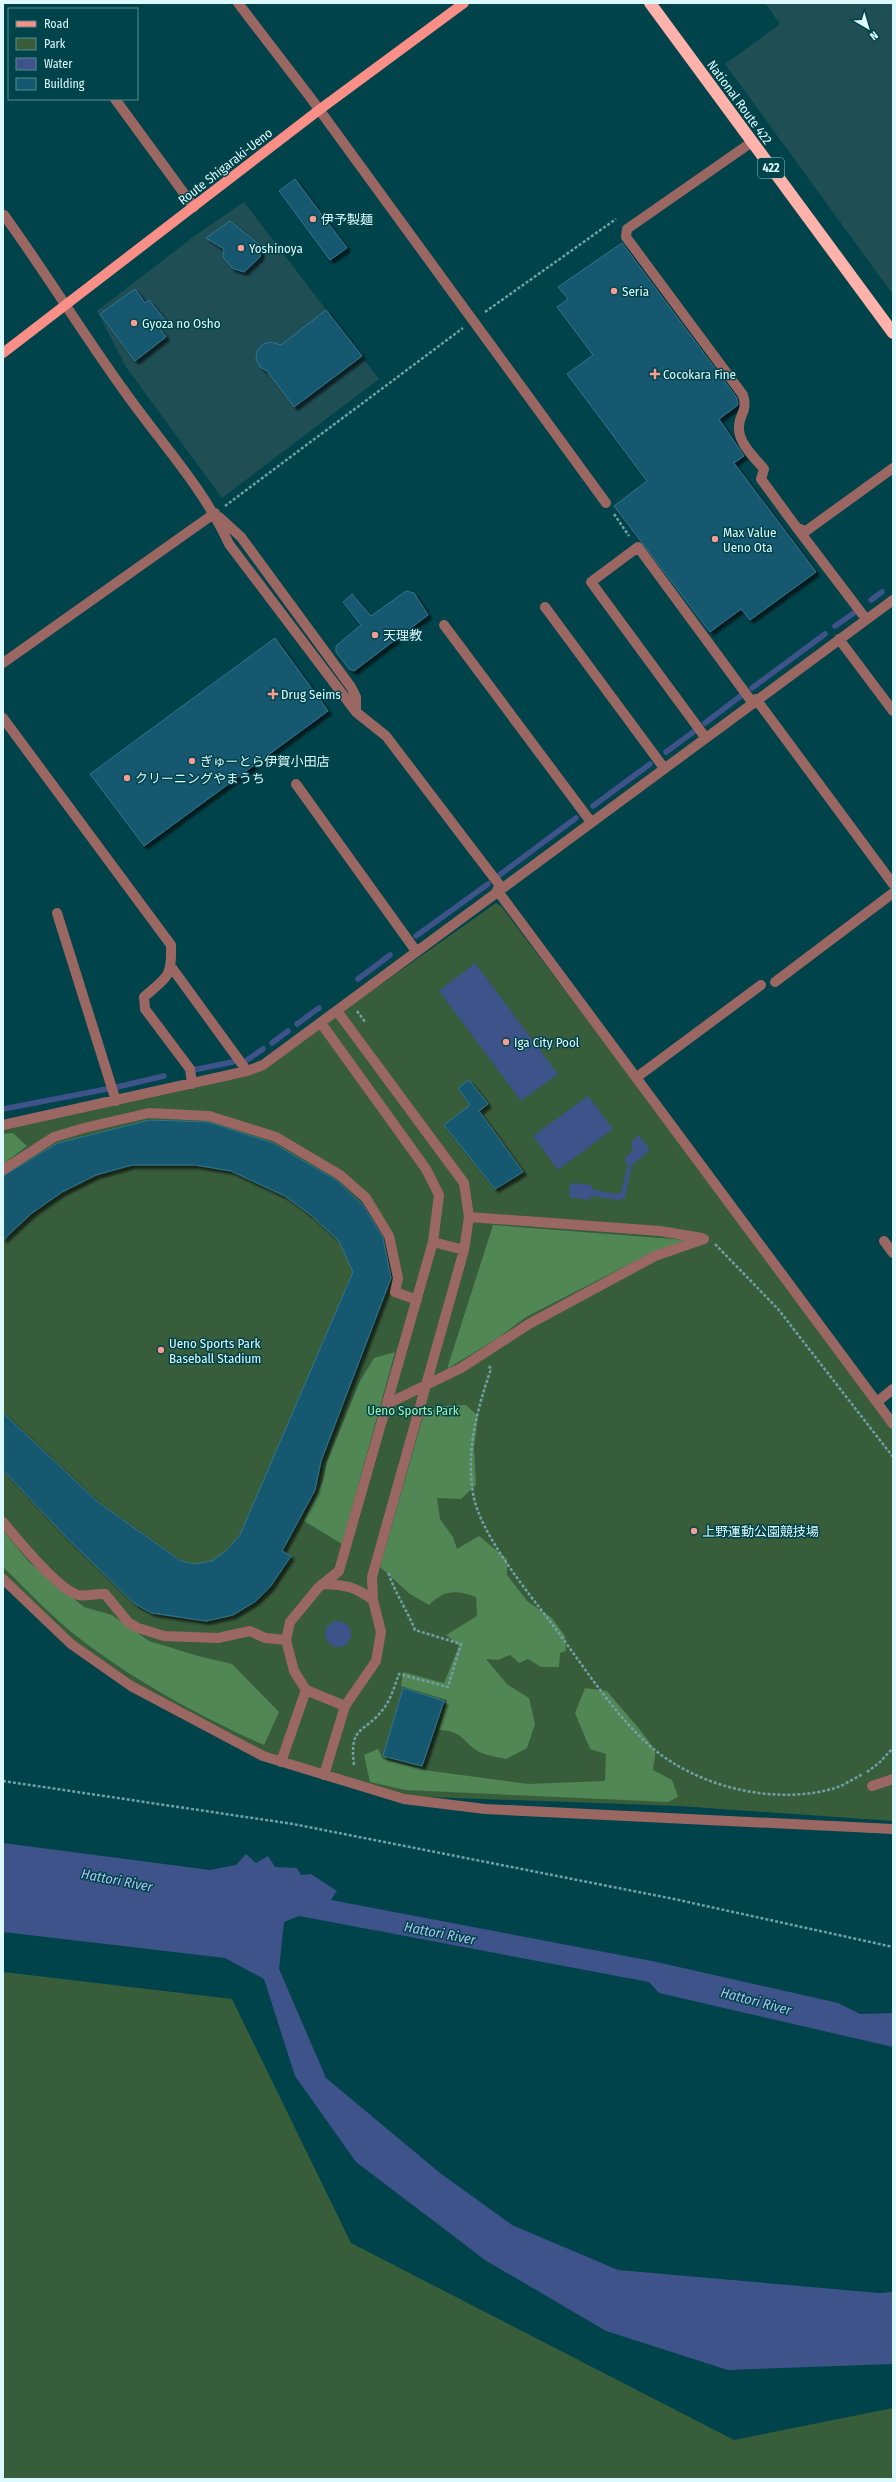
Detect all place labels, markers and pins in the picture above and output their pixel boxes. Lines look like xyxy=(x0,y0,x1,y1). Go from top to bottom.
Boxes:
place label: 伊予製麺 xyxy=(321,212,373,227)
marker: 伊予製麺 xyxy=(308,214,318,224)
place label: Yoshinoya xyxy=(249,241,303,256)
marker: Yoshinoya xyxy=(236,243,246,253)
place label: Seria xyxy=(622,284,649,299)
marker: Seria xyxy=(609,286,619,296)
place label: Gyoza no Osho xyxy=(142,316,221,331)
marker: Gyoza no Osho xyxy=(129,318,139,328)
place label: Cocokara Fine xyxy=(663,367,736,382)
marker: Cocokara Fine xyxy=(650,369,660,379)
place label: Max Value Ueno Ota xyxy=(723,525,776,555)
marker: Max Value Ueno Ota xyxy=(710,534,720,544)
place label: 天理教 xyxy=(383,628,422,643)
marker: 天理教 xyxy=(370,630,380,640)
place label: Drug Seims xyxy=(281,687,341,702)
marker: Drug Seims xyxy=(268,689,278,699)
place label: ぎゅーとら伊賀小田店 xyxy=(200,754,330,769)
marker: ぎゅーとら伊賀小田店 xyxy=(187,756,197,766)
place label: クリーニングやまうち xyxy=(135,771,265,786)
marker: クリーニングやまうち xyxy=(122,773,132,783)
place label: Iga City Pool xyxy=(514,1035,580,1050)
marker: Iga City Pool xyxy=(501,1037,511,1047)
place label: Ueno Sports Park Baseball Stadium xyxy=(169,1336,261,1366)
marker: Ueno Sports Park Baseball Stadium xyxy=(156,1345,166,1355)
place label: 上野運動公園競技場 xyxy=(702,1524,819,1539)
marker: 上野運動公園競技場 xyxy=(689,1526,699,1536)

